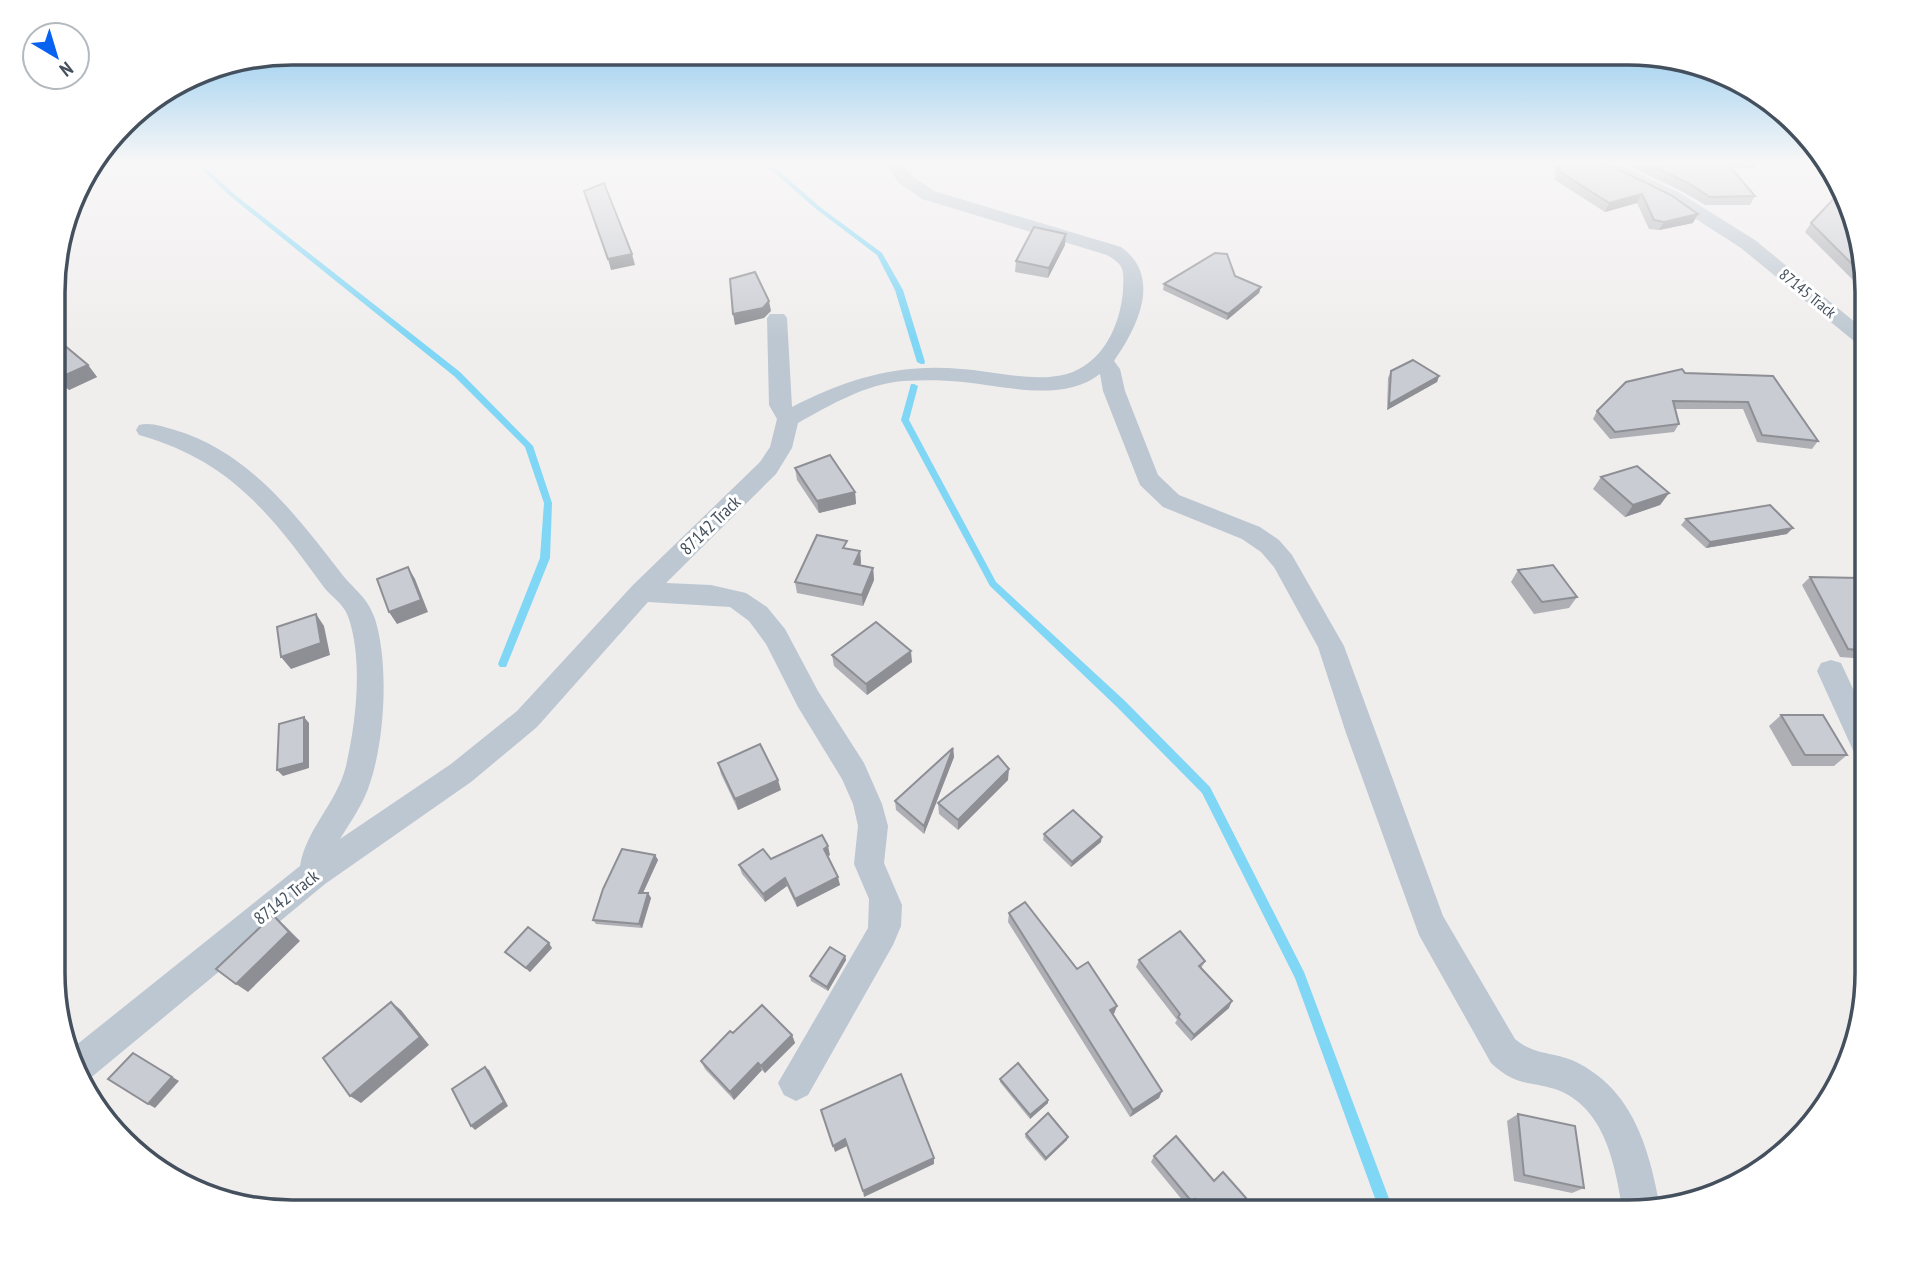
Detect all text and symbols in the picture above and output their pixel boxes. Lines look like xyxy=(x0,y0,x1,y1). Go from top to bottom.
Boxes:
north arrow xyxy=(21,21,91,91)
text: N xyxy=(55,57,78,82)
street label: 87145 Track xyxy=(1775,264,1841,322)
street label: 87142 Track xyxy=(675,490,745,560)
street label: 87142 Track xyxy=(249,865,323,929)

